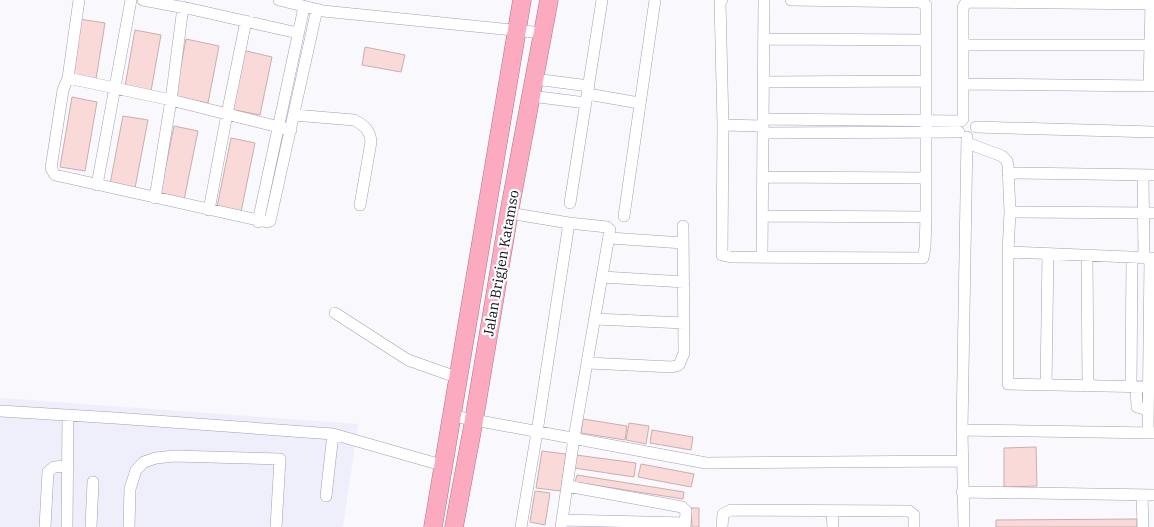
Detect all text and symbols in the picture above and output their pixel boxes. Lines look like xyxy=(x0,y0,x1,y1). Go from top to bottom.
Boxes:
street label: Jalan Brigjen Katamso xyxy=(479,189,523,337)

